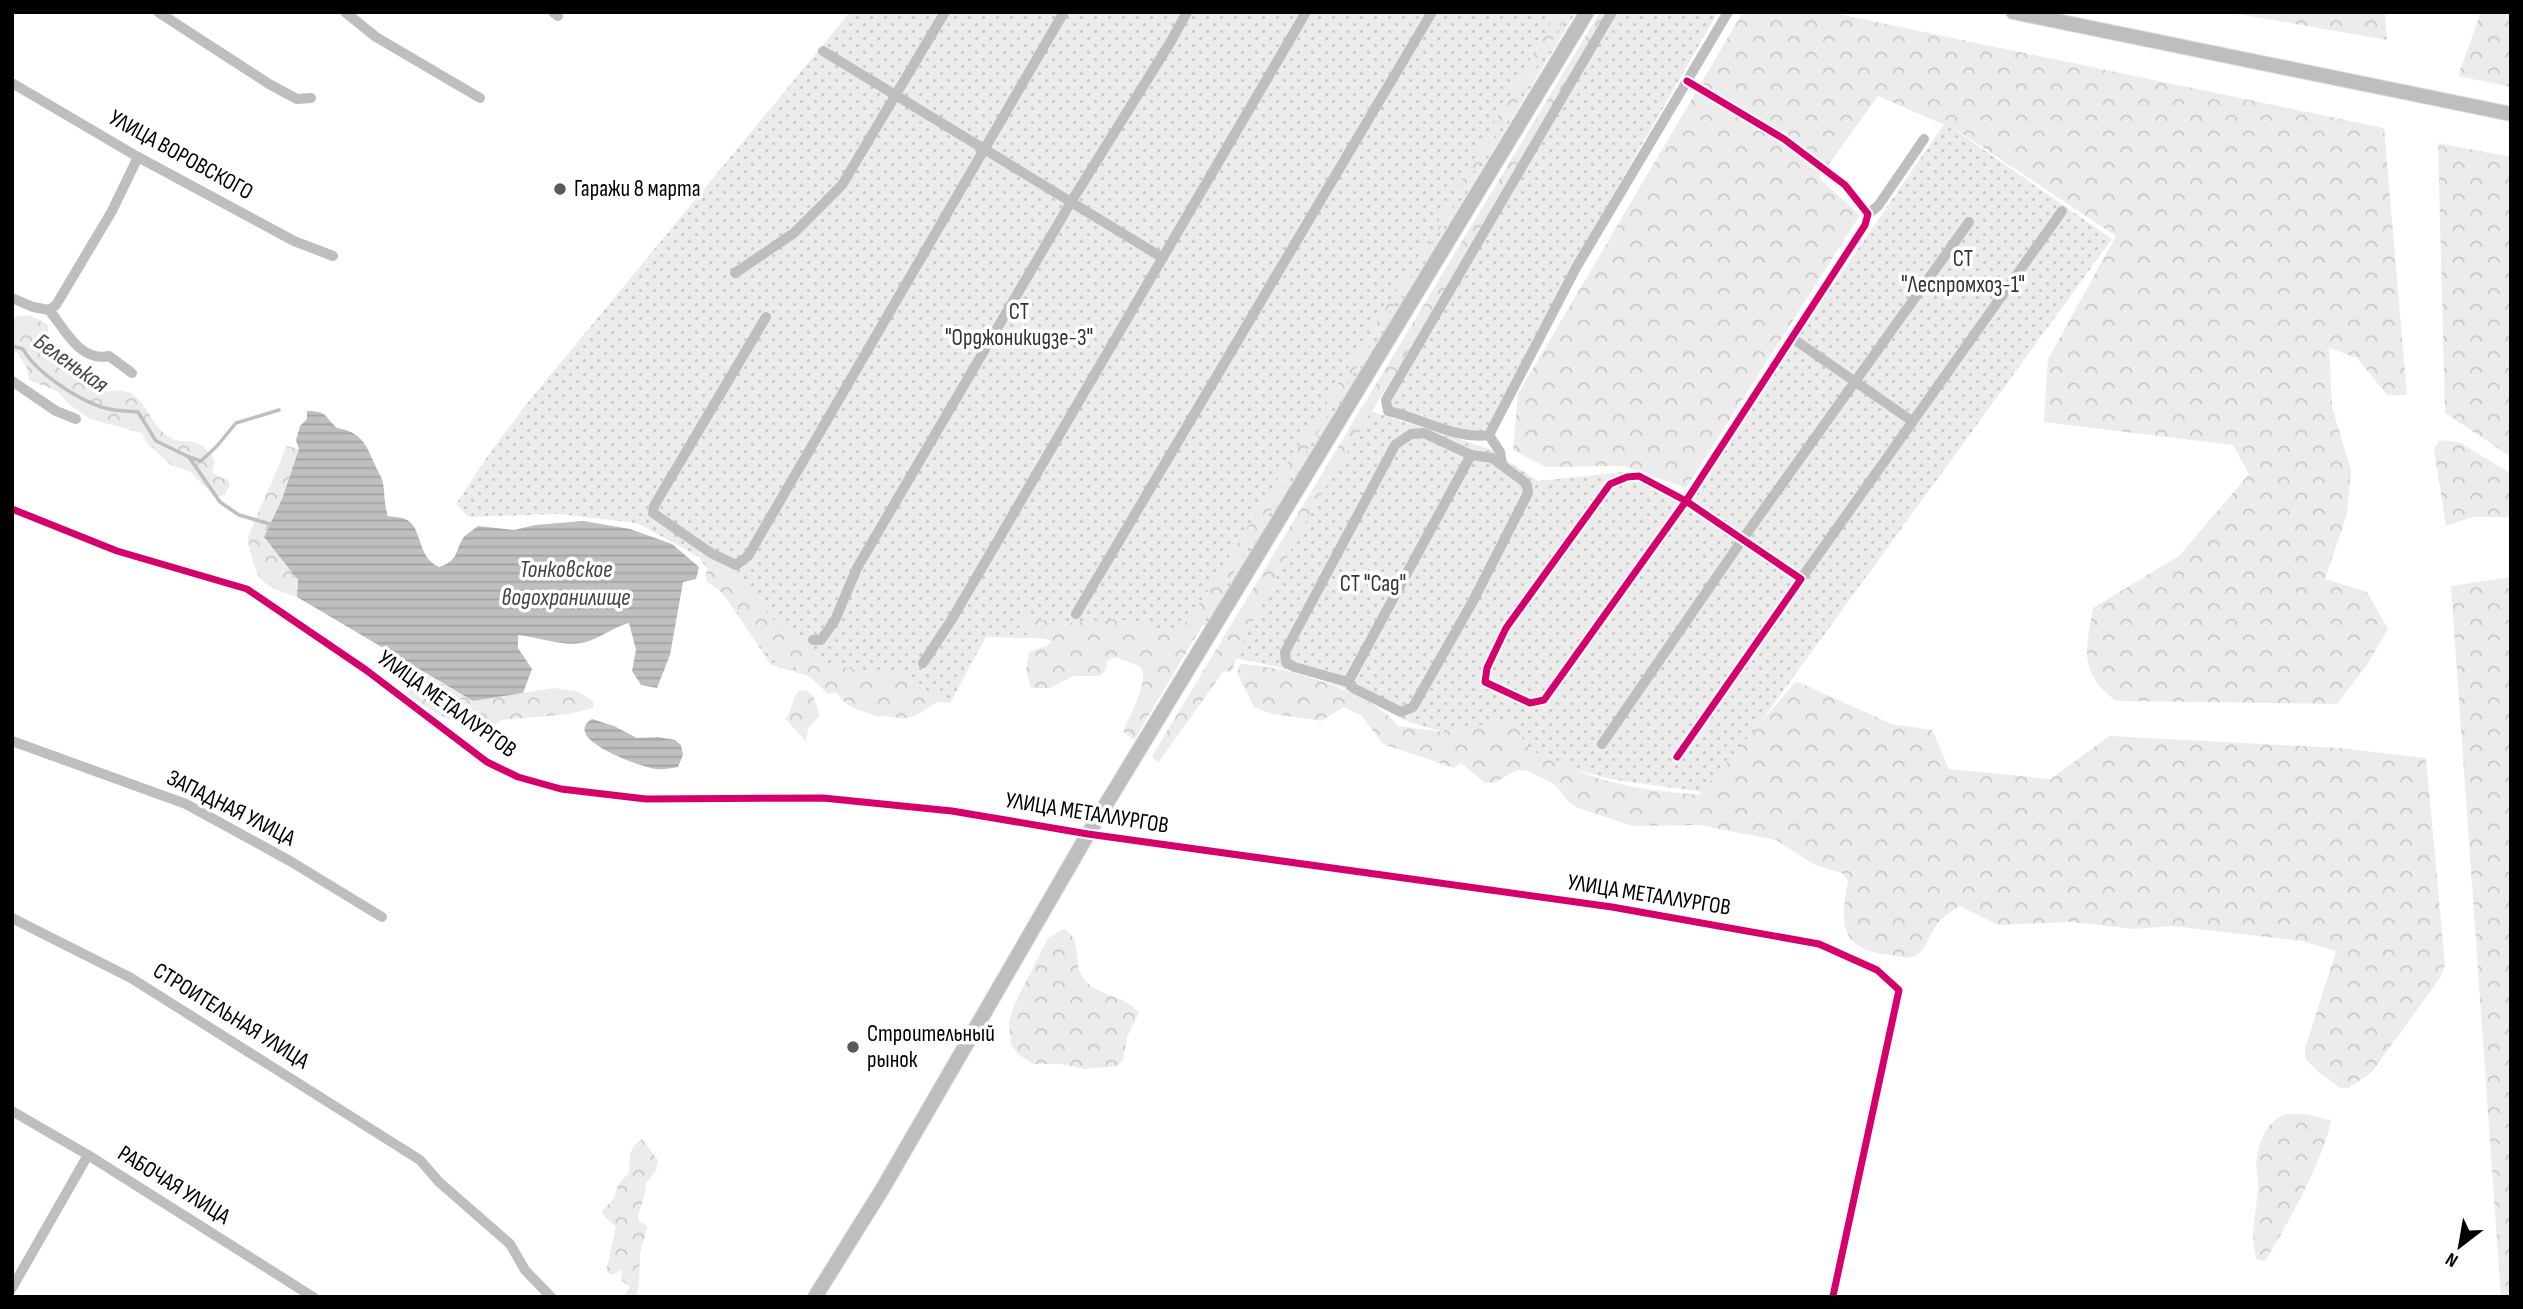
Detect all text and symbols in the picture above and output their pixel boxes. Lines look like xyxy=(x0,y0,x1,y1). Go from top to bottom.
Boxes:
street label: УЛИЦА ВОРОВСКОГО xyxy=(104,104,258,206)
place label: Гаражи 8 марта xyxy=(574,175,701,203)
marker: Гаражи 8 марта xyxy=(552,181,568,197)
park label: СТ "Леспромхоз-1" xyxy=(1901,245,2025,299)
park label: СТ "Орджоникидзе-3" xyxy=(945,298,1093,352)
water label: Беленькая xyxy=(28,327,114,399)
water label: Тонковское водохранилище xyxy=(502,555,630,612)
park label: СТ "Сад" xyxy=(1340,570,1406,598)
street label: УЛИЦА МЕТАЛЛУРГОВ xyxy=(372,644,522,764)
street label: ЗАПАДНАЯ УЛИЦА xyxy=(162,764,300,852)
street label: УЛИЦА МЕТАЛЛУРГОВ xyxy=(1003,786,1171,840)
street label: УЛИЦА МЕТАЛЛУРГОВ xyxy=(1565,868,1733,922)
street label: СТРОИТЕЛЬНАЯ УЛИЦА xyxy=(148,957,314,1075)
place label: Строительный рынок xyxy=(867,1020,995,1074)
marker: Строительный рынок xyxy=(845,1039,861,1055)
street label: РАБОЧАЯ УЛИЦА xyxy=(113,1139,235,1231)
north arrow xyxy=(2425,1211,2495,1281)
text: N xyxy=(2442,1247,2462,1272)

